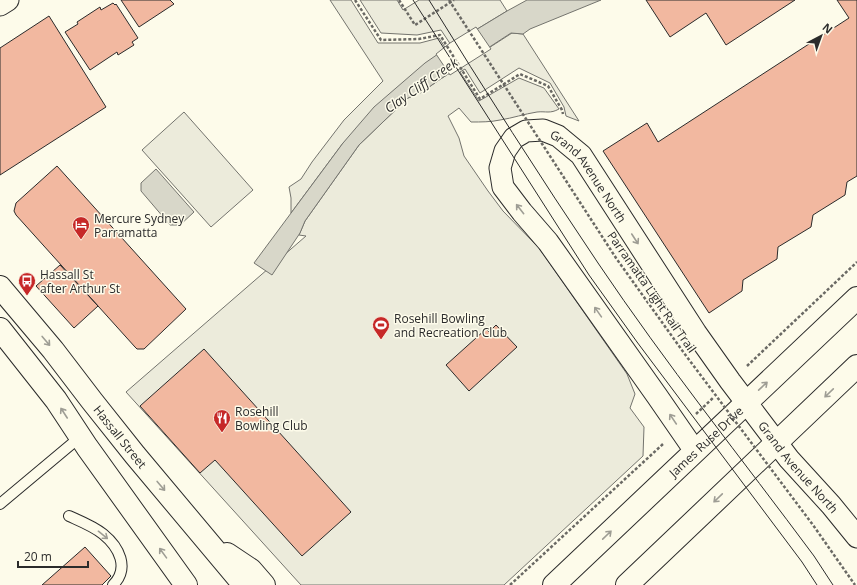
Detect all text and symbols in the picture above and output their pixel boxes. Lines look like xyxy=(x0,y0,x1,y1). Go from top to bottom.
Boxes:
north arrow xyxy=(801,16,841,56)
text: N xyxy=(820,19,836,37)
water label: Clay Cliff Creek xyxy=(381,53,462,117)
street label: Grand Avenue North xyxy=(548,125,631,226)
one-way arrow xyxy=(515,203,524,214)
place label: Mercure Sydney Parramatta xyxy=(94,210,185,241)
hotel icon: Mercure Sydney Parramatta xyxy=(71,215,91,240)
street label: Parramatta Light Rail Trail xyxy=(604,228,700,356)
one-way arrow xyxy=(631,233,639,245)
place label: Hassall St after Arthur St xyxy=(40,266,120,297)
bus stop icon: Hassall St after Arthur St xyxy=(17,271,37,296)
one-way arrow xyxy=(594,307,602,318)
place label: Rosehill Bowling and Recreation Club xyxy=(394,310,507,341)
sports icon: Rosehill Bowling and Recreation Club xyxy=(371,315,391,340)
one-way arrow xyxy=(42,336,51,346)
one-way arrow xyxy=(758,382,768,391)
one-way arrow xyxy=(824,388,834,398)
street label: Hassall Street xyxy=(90,401,151,472)
street label: James Ruse Drive xyxy=(664,402,747,481)
place label: Rosehill Bowling Club xyxy=(235,403,308,434)
one-way arrow xyxy=(60,408,68,419)
restaurant icon: Rosehill Bowling Club xyxy=(212,408,232,433)
one-way arrow xyxy=(669,413,677,424)
street label: Grand Avenue North xyxy=(755,417,843,516)
one-way arrow xyxy=(156,480,165,491)
one-way arrow xyxy=(713,493,723,502)
one-way arrow xyxy=(98,530,108,539)
one-way arrow xyxy=(602,530,612,540)
scale bar xyxy=(18,543,88,569)
text: 20 m xyxy=(24,548,52,565)
one-way arrow xyxy=(159,548,167,559)

